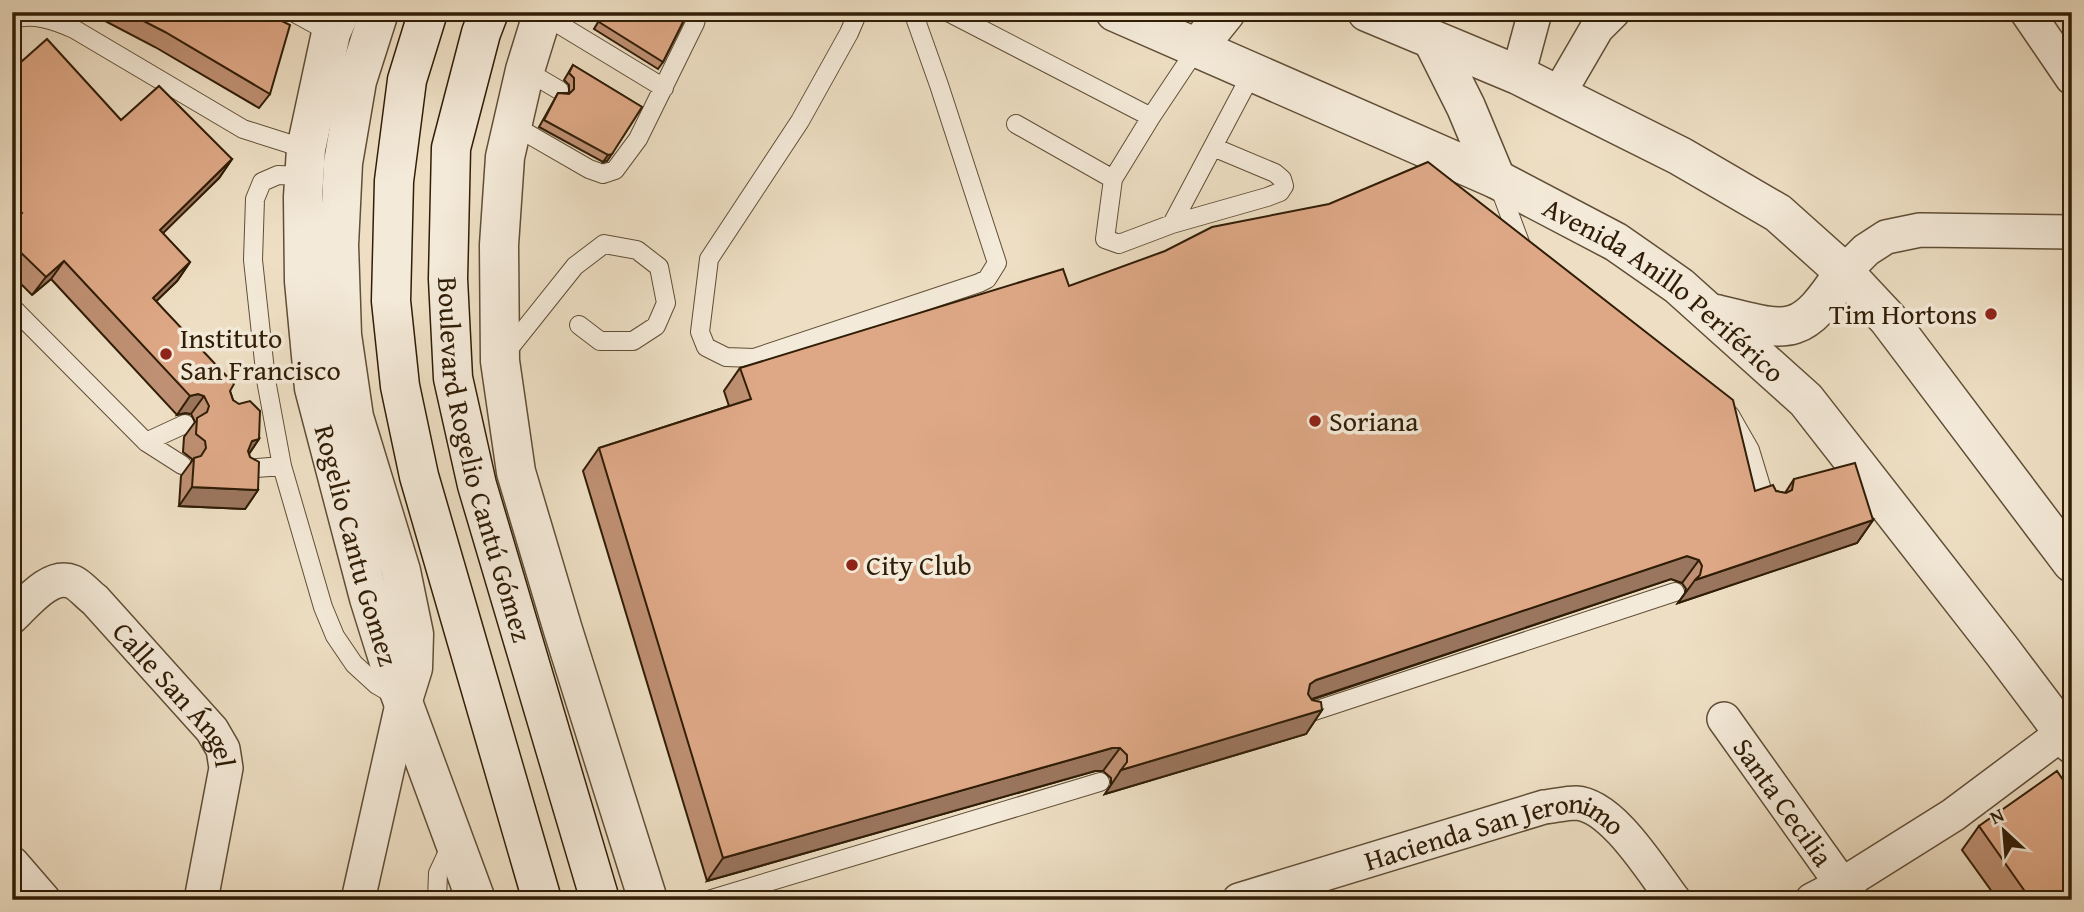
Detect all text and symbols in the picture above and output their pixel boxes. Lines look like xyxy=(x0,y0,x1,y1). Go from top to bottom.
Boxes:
street label: Avenida Anillo Periférico xyxy=(1536,186,1794,392)
street label: Boulevard Rogelio Cantú Gómez xyxy=(428,276,543,647)
place label: Tim Hortons xyxy=(1829,293,1977,334)
marker: Tim Hortons xyxy=(1983,306,1999,322)
place label: Instituto San Francisco xyxy=(180,317,341,390)
marker: Instituto San Francisco xyxy=(158,346,174,362)
place label: Soriana xyxy=(1329,400,1419,441)
marker: Soriana xyxy=(1307,413,1323,429)
street label: Rogelio Cantu Gomez xyxy=(304,420,410,671)
place label: City Club xyxy=(866,544,972,585)
marker: City Club xyxy=(844,557,860,573)
street label: Calle San Ángel xyxy=(104,612,247,770)
street label: Santa Cecilia xyxy=(1724,729,1844,875)
street label: Hacienda San Jeronimo xyxy=(1359,782,1635,881)
north arrow xyxy=(1968,796,2038,866)
text: N xyxy=(1985,800,2009,831)

